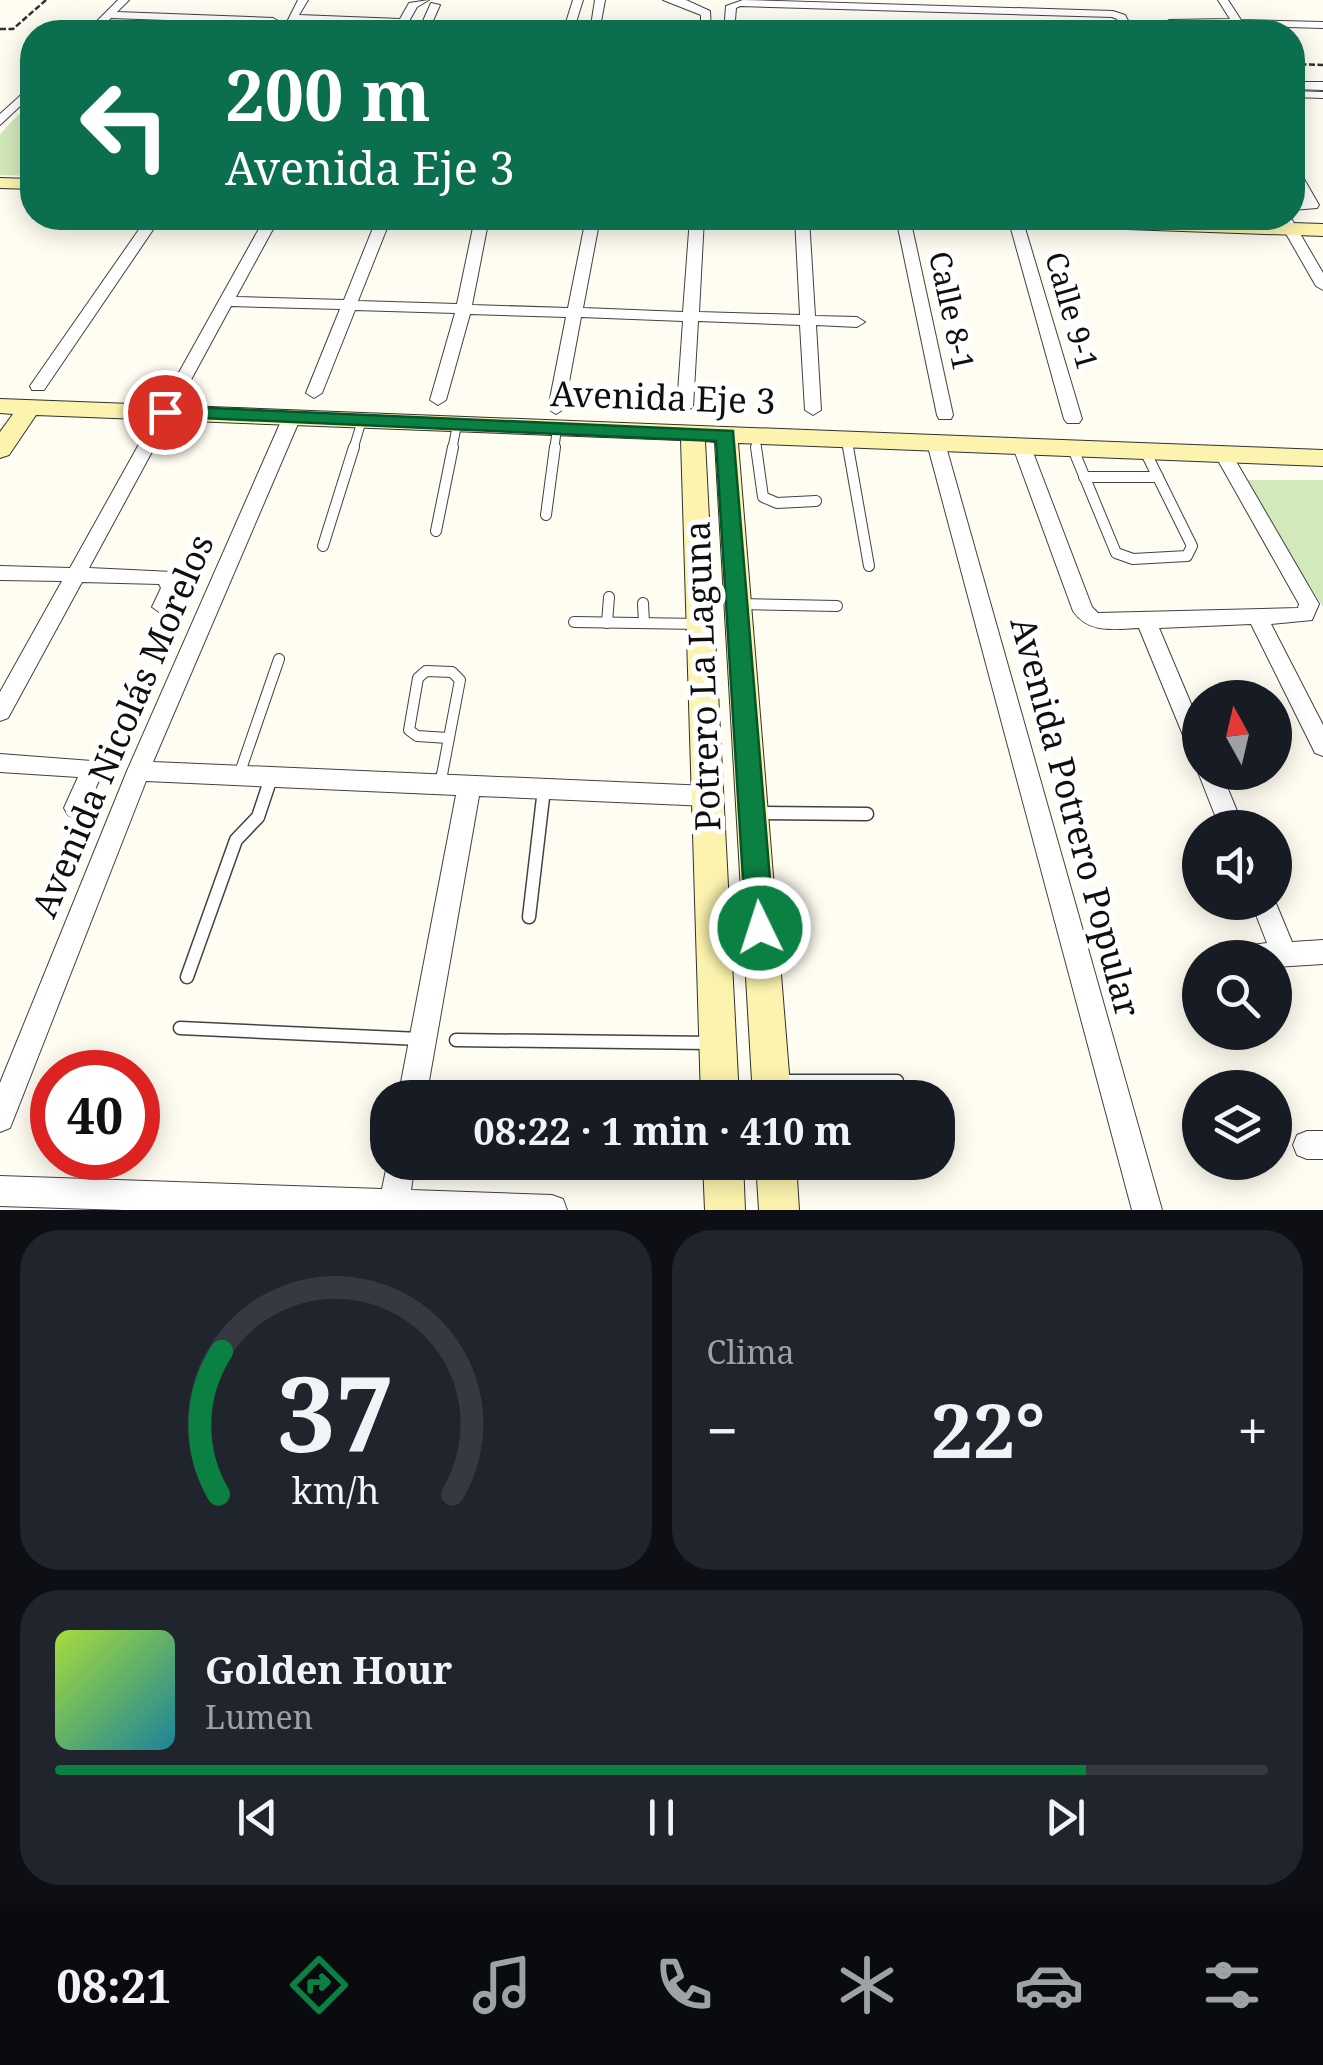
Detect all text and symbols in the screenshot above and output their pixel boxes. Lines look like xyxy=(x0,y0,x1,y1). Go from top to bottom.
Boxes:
text: 200 m xyxy=(225,46,431,142)
icon: left xyxy=(60,60,190,190)
text: Avenida Eje 3 xyxy=(225,137,515,198)
street label: Calle 8-1 xyxy=(920,247,985,374)
street label: Calle 9-1 xyxy=(1036,247,1109,374)
street label: Avenida Eje 3 xyxy=(550,369,776,424)
pin xyxy=(123,370,208,455)
icon: arrive xyxy=(138,385,193,440)
street label: Potrero La Laguna xyxy=(673,520,730,832)
street label: Avenida Nicolás Morelos xyxy=(20,527,224,924)
street label: Avenida Potrero Popular xyxy=(1000,611,1153,1022)
north arrow xyxy=(1182,680,1292,790)
map controls xyxy=(1182,680,1292,1180)
button: sound xyxy=(1182,810,1292,920)
position arrow xyxy=(708,876,812,980)
button: search xyxy=(1182,940,1292,1050)
speed limit sign: 40 xyxy=(30,1050,160,1180)
button: layers xyxy=(1182,1070,1292,1180)
text: 08:22 · 1 min · 410 m xyxy=(473,1104,852,1156)
text: Clima xyxy=(707,1330,795,1373)
text: 37 xyxy=(277,1341,395,1482)
text: 22° xyxy=(930,1378,1045,1480)
text: − xyxy=(707,1392,738,1467)
text: + xyxy=(1237,1392,1268,1467)
text: km/h xyxy=(292,1466,380,1514)
text: Golden Hour xyxy=(205,1643,452,1695)
text: Lumen xyxy=(205,1695,313,1738)
icon: previous xyxy=(230,1790,285,1845)
icon: pause xyxy=(634,1790,689,1845)
icon: next xyxy=(1038,1790,1093,1845)
icon: directions xyxy=(284,1950,354,2020)
icon: music xyxy=(467,1950,537,2020)
icon: phone xyxy=(649,1950,719,2020)
icon: climate xyxy=(832,1950,902,2020)
icon: car xyxy=(1014,1950,1084,2020)
icon: filters xyxy=(1197,1950,1267,2020)
text: 08:21 xyxy=(56,1955,172,2016)

